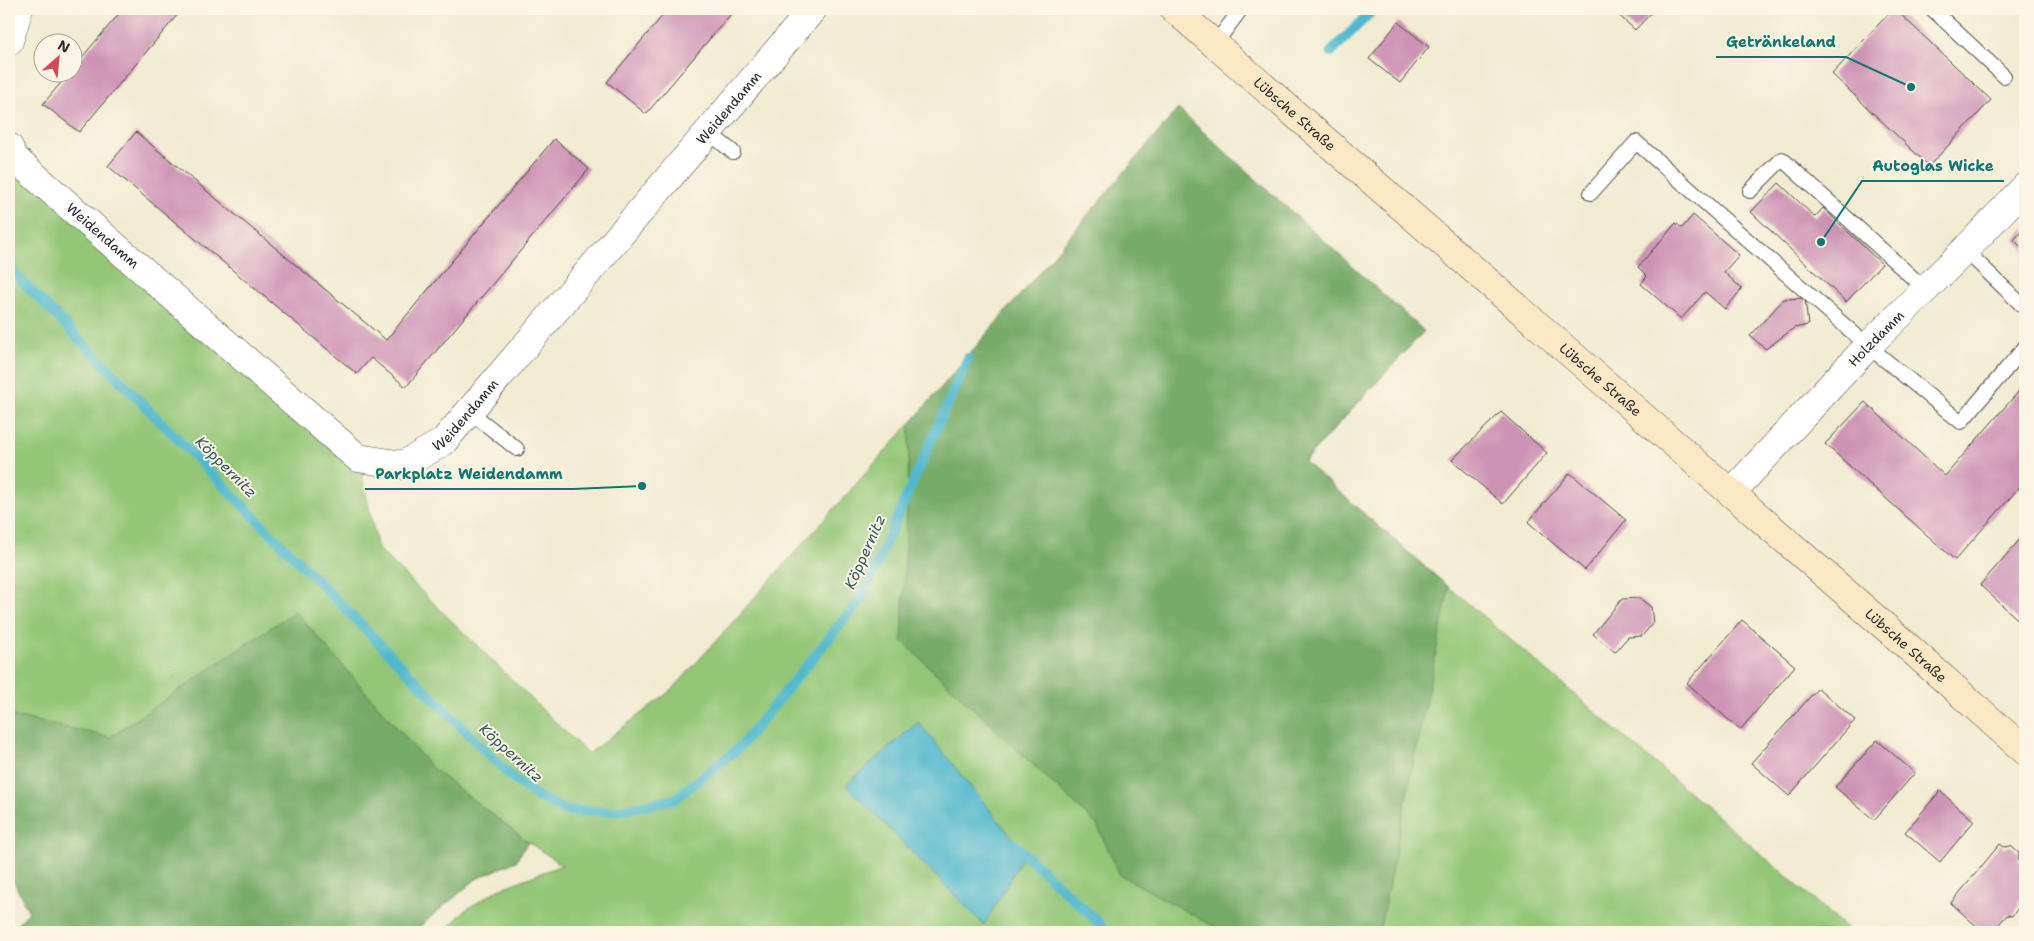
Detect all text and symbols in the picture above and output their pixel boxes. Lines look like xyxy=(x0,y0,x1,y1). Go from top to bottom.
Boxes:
callout: Getränkeland xyxy=(1716,27,1846,57)
north arrow xyxy=(32,32,82,82)
text: Getränkeland xyxy=(1726,32,1836,52)
text: N xyxy=(55,36,73,57)
street label: Weidendamm xyxy=(692,67,765,148)
street label: Lübsche Straße xyxy=(1250,73,1340,155)
callout: Autoglas Wicke xyxy=(1862,151,2004,181)
text: Autoglas Wicke xyxy=(1872,156,1994,176)
street label: Weidendamm xyxy=(63,199,143,272)
street label: Holzdamm xyxy=(1844,306,1908,371)
street label: Lübsche Straße xyxy=(1556,339,1645,420)
street label: Weidendamm xyxy=(429,375,502,455)
water label: Köppernitz xyxy=(191,432,261,502)
callout: Parkplatz Weidendamm xyxy=(365,459,573,489)
text: Parkplatz Weidendamm xyxy=(375,464,563,484)
water label: Köppernitz xyxy=(840,512,890,592)
street label: Lübsche Straße xyxy=(1861,604,1951,686)
water label: Köppernitz xyxy=(475,719,547,787)

